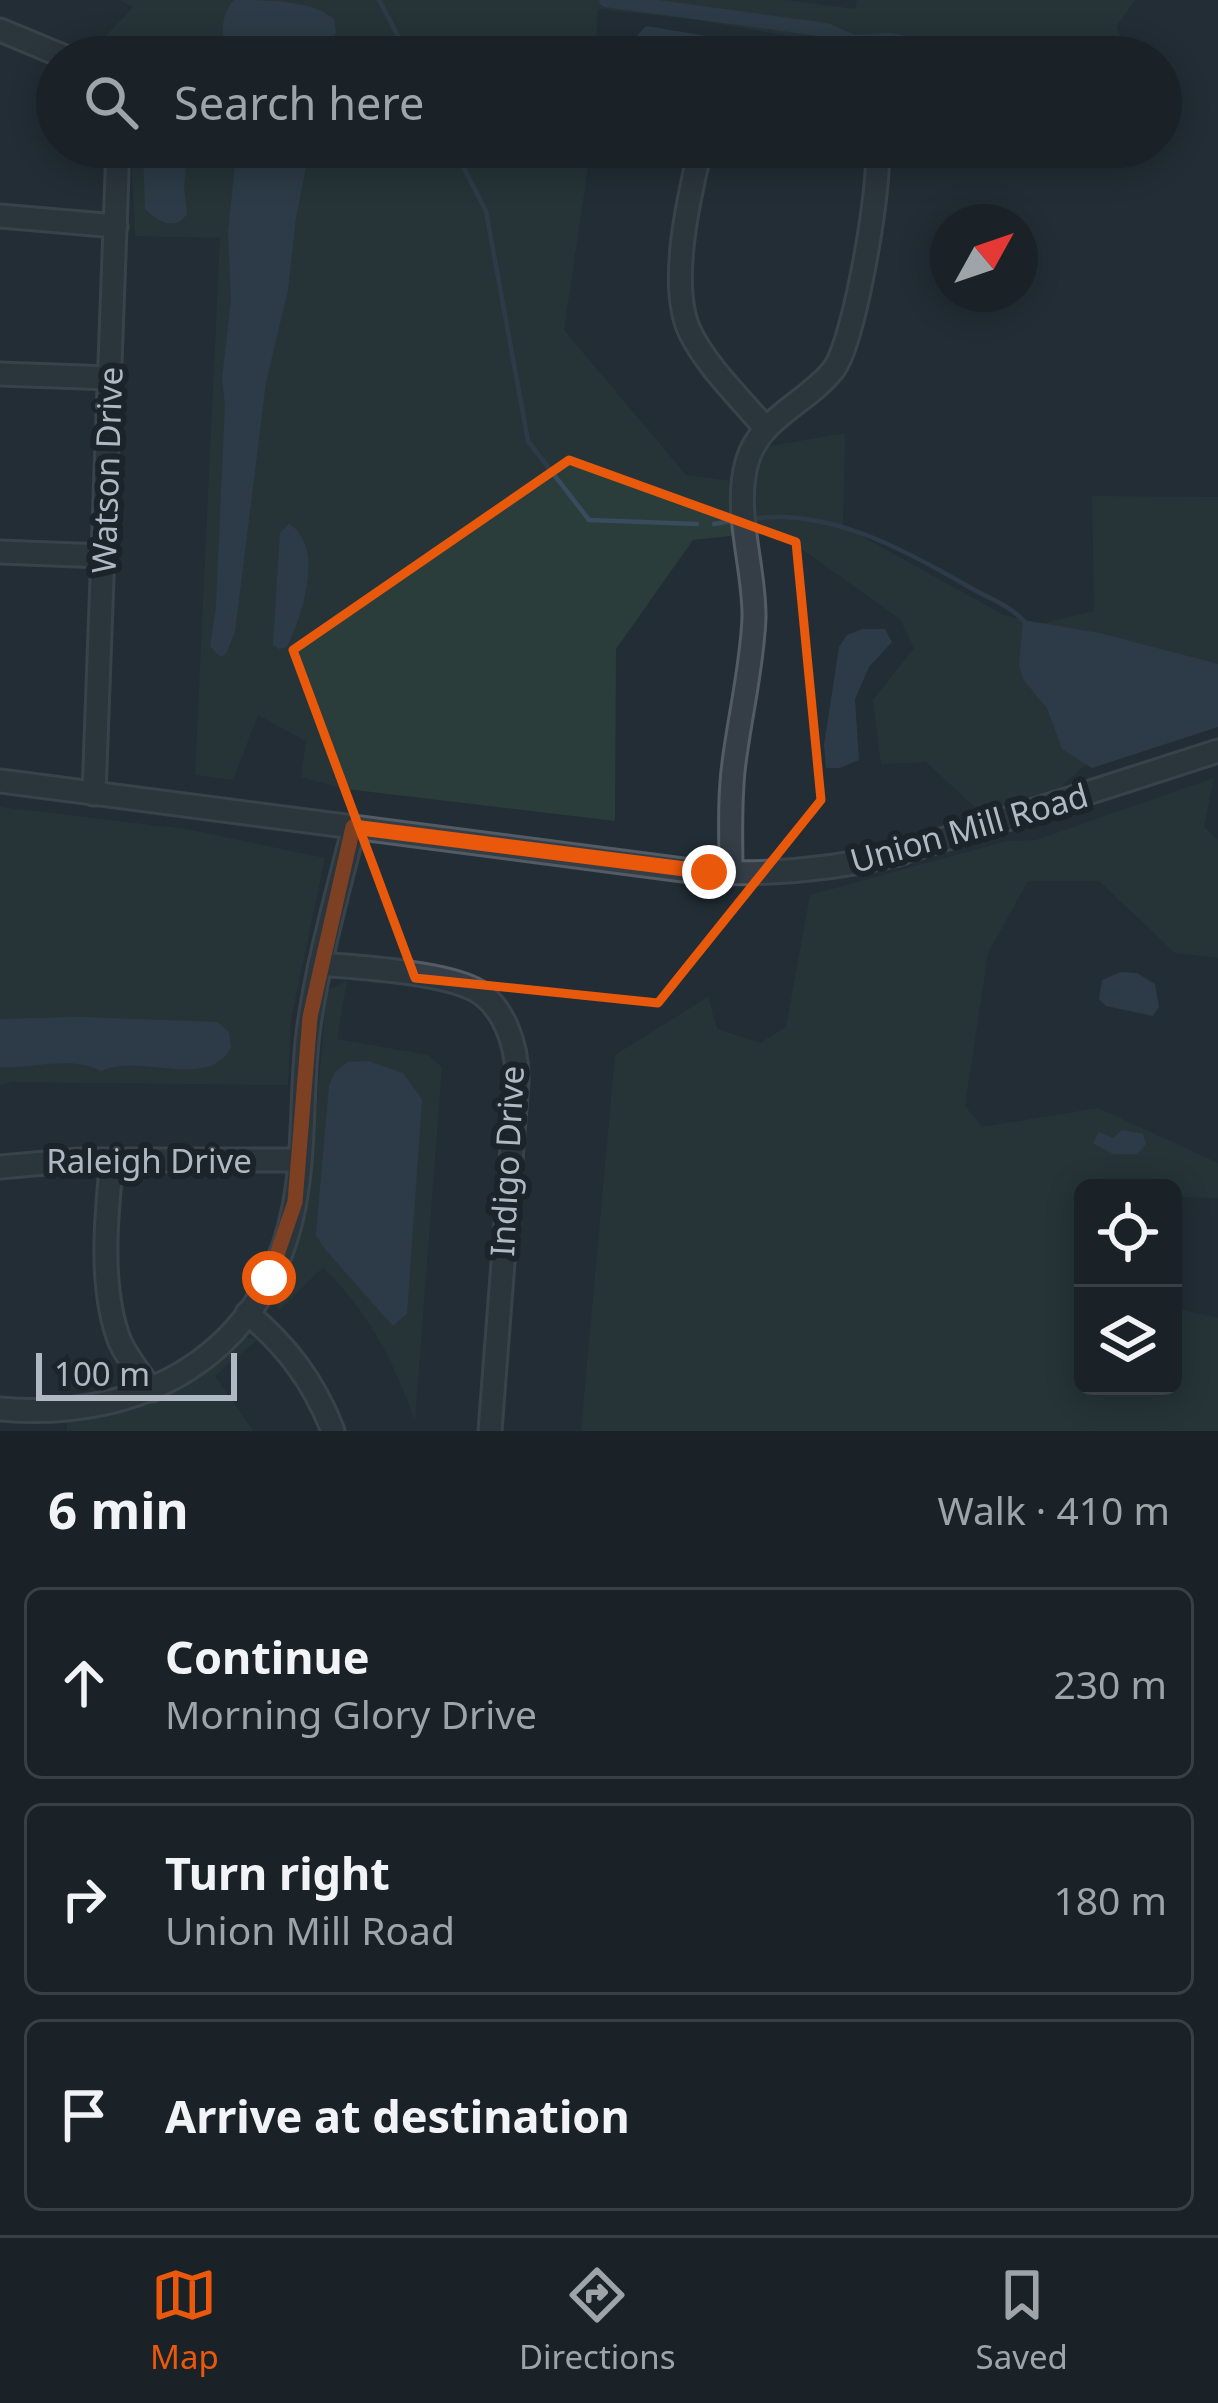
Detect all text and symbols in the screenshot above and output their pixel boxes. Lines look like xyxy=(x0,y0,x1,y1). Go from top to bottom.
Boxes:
search box xyxy=(36,36,1182,168)
icon: search xyxy=(78,69,144,135)
text: Search here xyxy=(174,72,424,133)
north arrow xyxy=(930,204,1038,312)
street label: Watson Drive xyxy=(80,366,133,574)
street label: Union Mill Road xyxy=(845,772,1093,883)
route end xyxy=(682,845,736,899)
street label: Indigo Drive xyxy=(479,1065,534,1257)
street label: Raleigh Drive xyxy=(46,1138,252,1183)
map controls xyxy=(1074,1179,1182,1395)
button: locate xyxy=(1074,1179,1182,1287)
route start xyxy=(242,1251,296,1305)
button: layers xyxy=(1074,1287,1182,1395)
scale bar xyxy=(36,1347,237,1400)
text: 100 m xyxy=(54,1351,150,1396)
text: 6 min xyxy=(48,1474,189,1544)
text: Walk · 410 m xyxy=(937,1483,1170,1536)
text: Continue xyxy=(165,1626,370,1687)
icon: ahead xyxy=(51,1650,117,1716)
text: 230 m xyxy=(1053,1657,1167,1710)
text: Morning Glory Drive xyxy=(165,1687,537,1740)
text: Turn right xyxy=(165,1842,390,1903)
icon: right xyxy=(51,1866,117,1932)
text: 180 m xyxy=(1053,1873,1167,1926)
text: Union Mill Road xyxy=(165,1903,455,1956)
icon: arrive xyxy=(51,2082,117,2148)
text: Arrive at destination xyxy=(165,2085,630,2146)
tab: Map xyxy=(150,2262,219,2379)
tab: Directions xyxy=(519,2262,676,2379)
tab: Saved xyxy=(976,2262,1068,2379)

